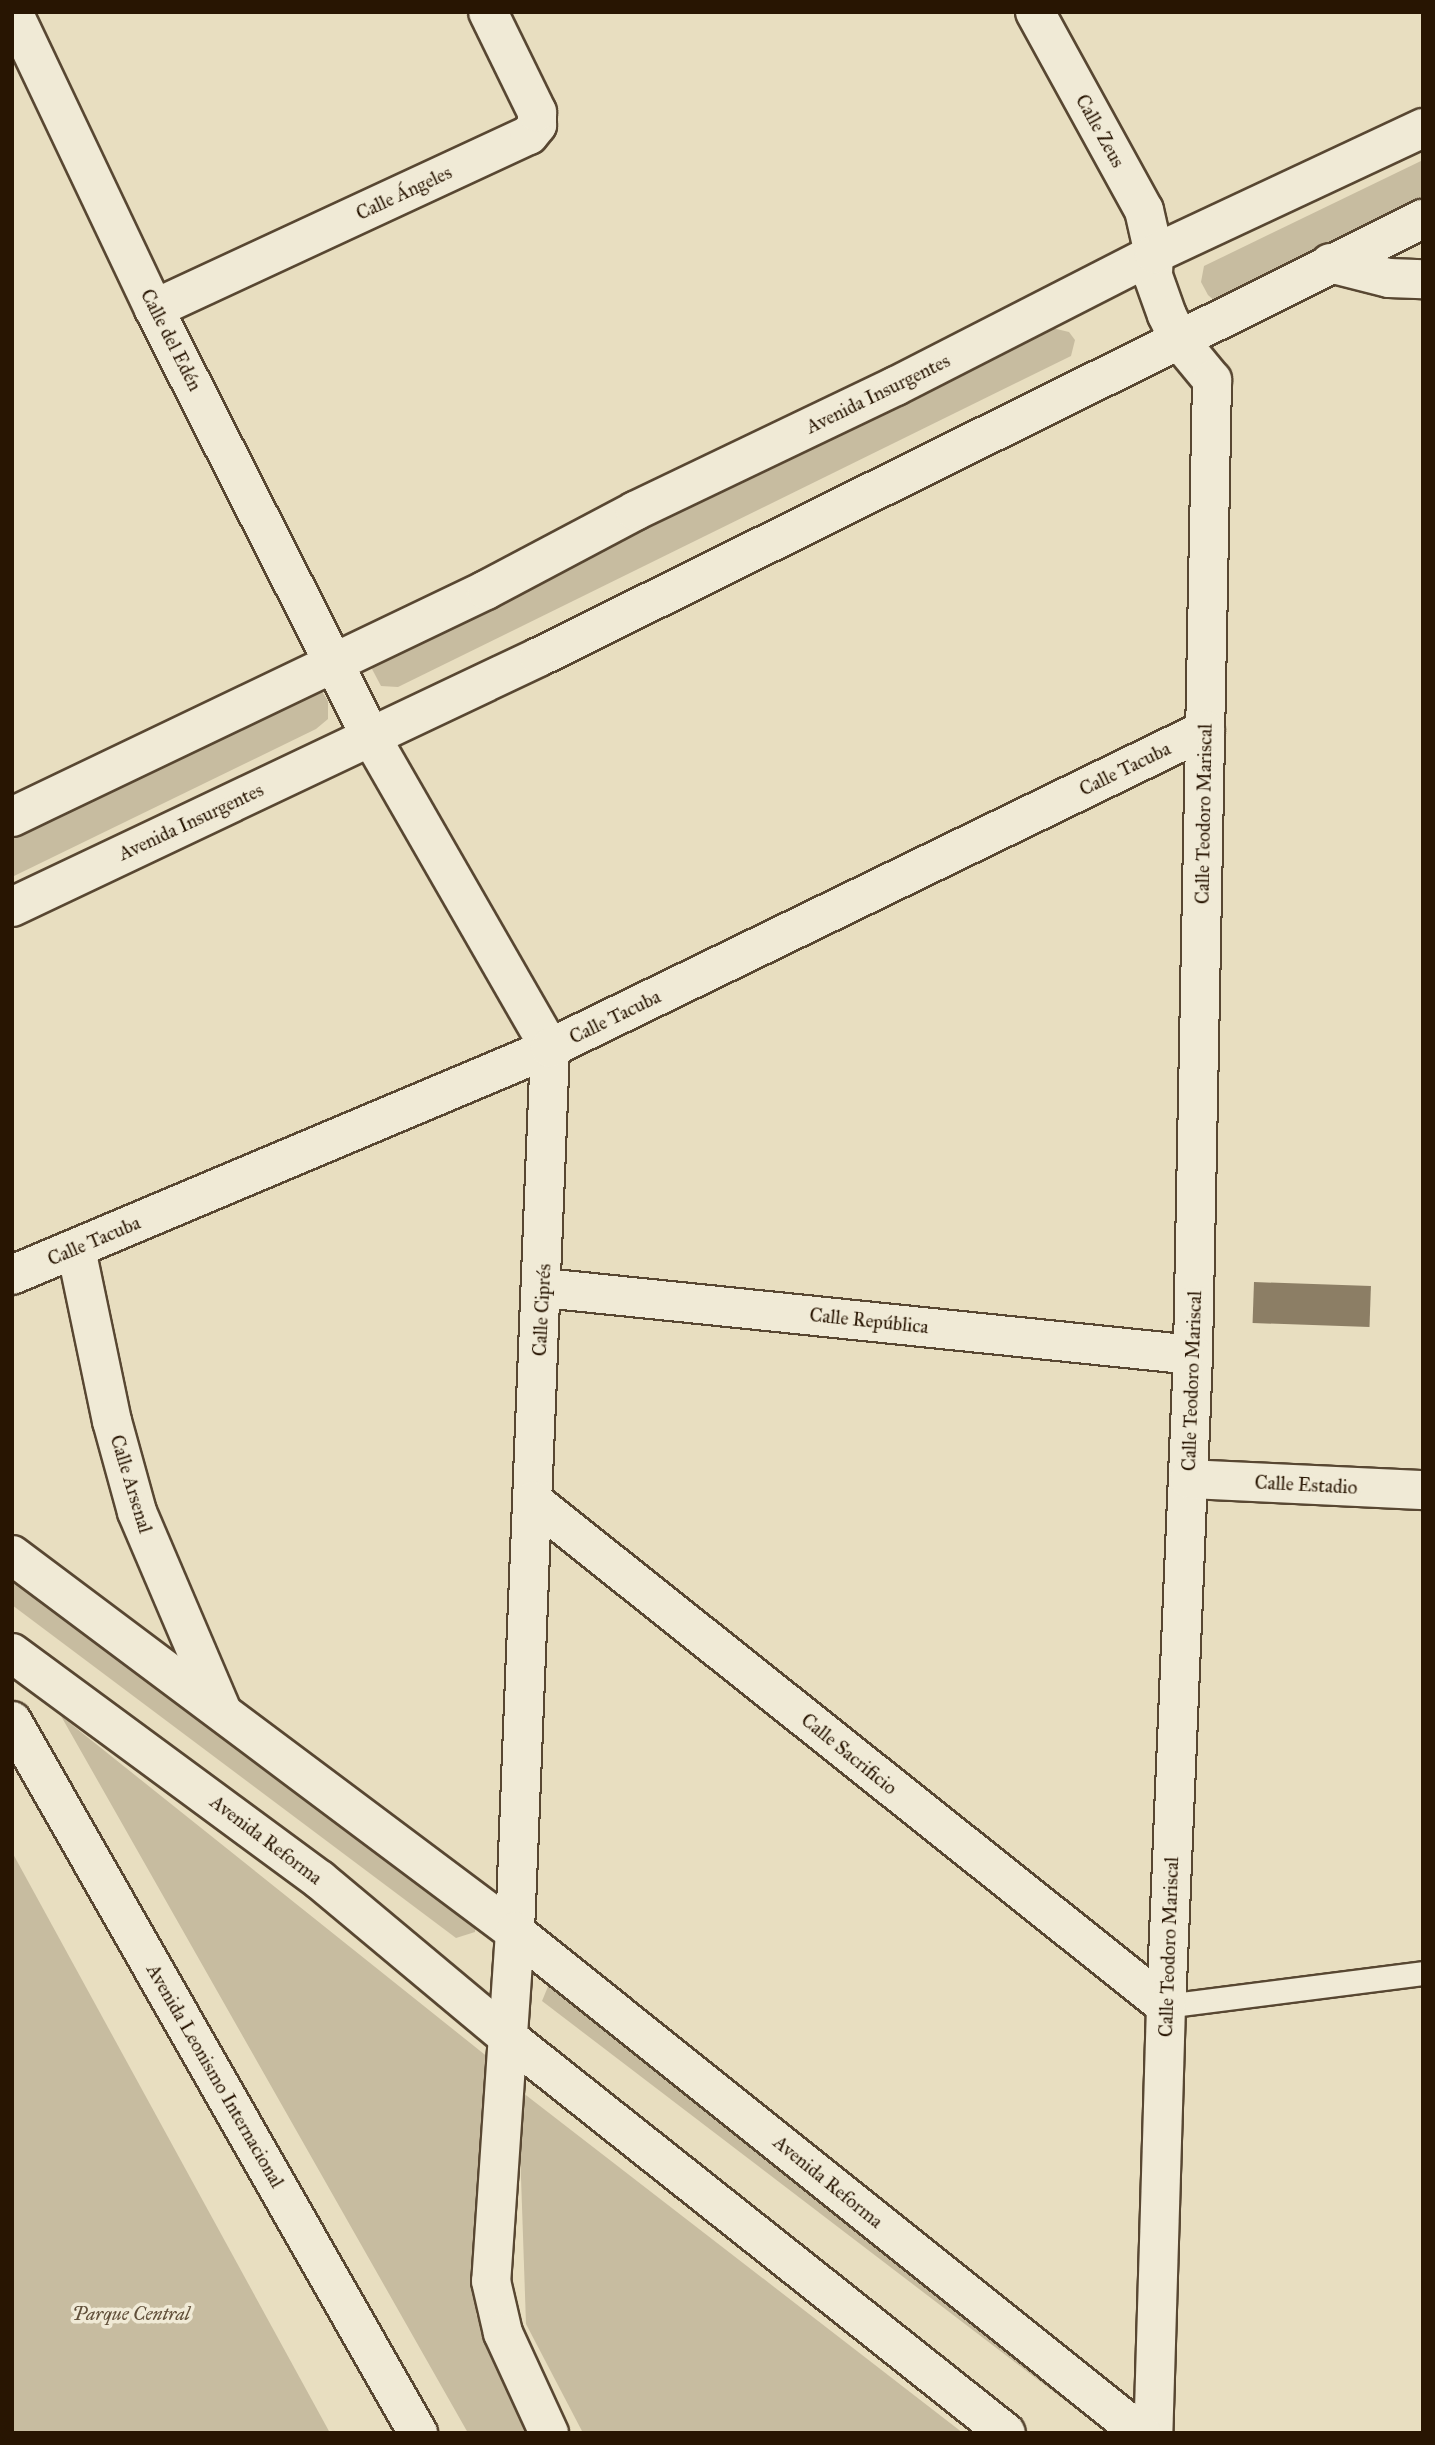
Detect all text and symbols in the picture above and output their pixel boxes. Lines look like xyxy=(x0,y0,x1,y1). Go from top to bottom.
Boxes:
street label: Calle Zeus xyxy=(1071,90,1129,172)
street label: Calle Ángeles xyxy=(353,161,455,225)
street label: Calle del Edén xyxy=(136,285,206,395)
street label: Avenida Insurgentes xyxy=(802,349,954,439)
street label: Calle Teodoro Mariscal xyxy=(1191,724,1217,904)
street label: Calle Tacuba xyxy=(1076,737,1174,801)
street label: Avenida Insurgentes xyxy=(115,778,267,866)
street label: Calle Tacuba xyxy=(566,985,664,1049)
street label: Calle Tacuba xyxy=(44,1211,144,1271)
street label: Calle Ciprés xyxy=(528,1263,556,1357)
street label: Calle Teodoro Mariscal xyxy=(1177,1290,1207,1472)
street label: Calle República xyxy=(808,1303,930,1339)
street label: Calle Arsenal xyxy=(105,1432,157,1536)
street label: Calle Estadio xyxy=(1254,1471,1358,1499)
street label: Calle Sacrificio xyxy=(797,1709,901,1799)
street label: Avenida Reforma xyxy=(206,1791,326,1889)
street label: Calle Teodoro Mariscal xyxy=(1154,1856,1184,2038)
street label: Avenida Leonismo Internacional xyxy=(142,1960,288,2192)
street label: Avenida Reforma xyxy=(769,2131,887,2233)
park label: Parque Central xyxy=(72,2303,190,2325)

